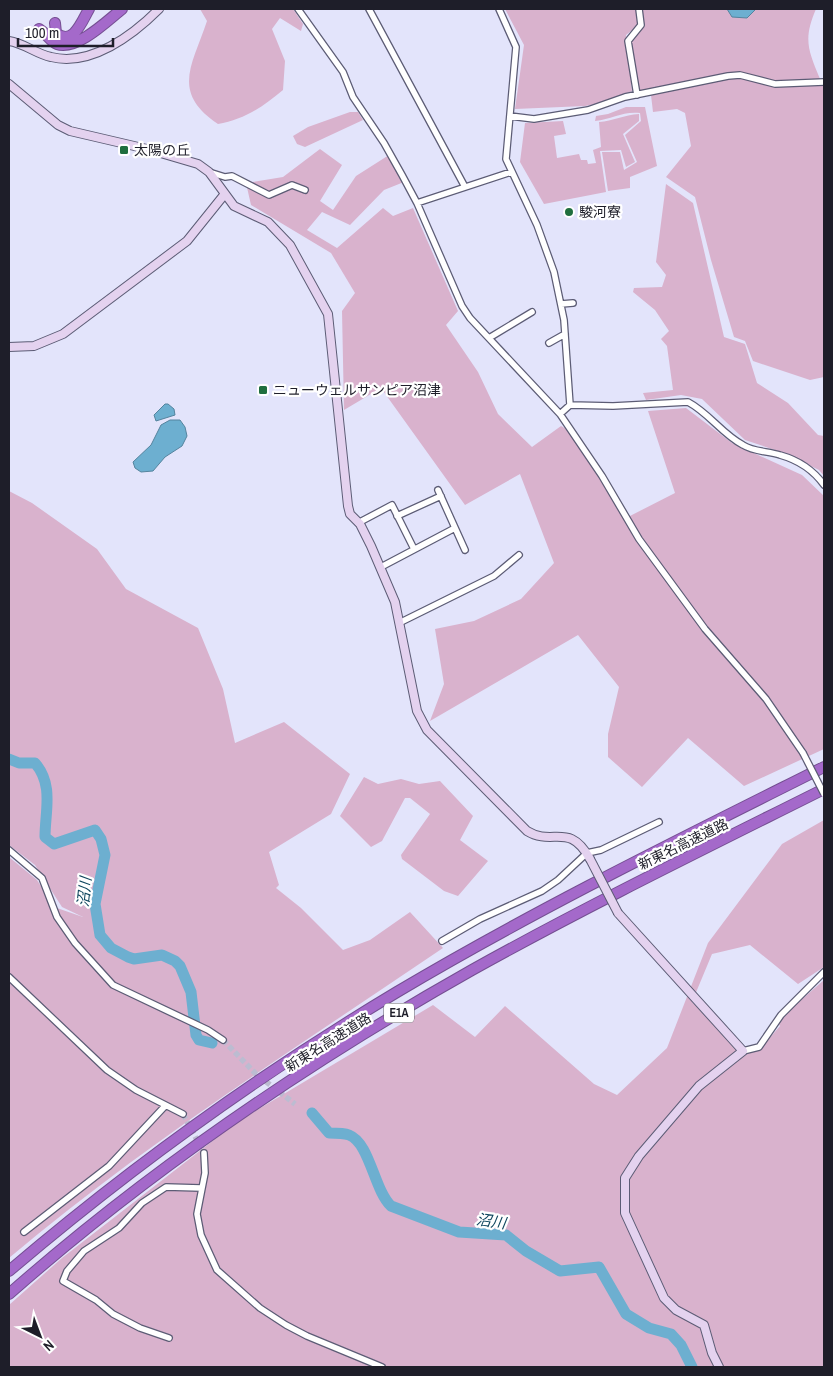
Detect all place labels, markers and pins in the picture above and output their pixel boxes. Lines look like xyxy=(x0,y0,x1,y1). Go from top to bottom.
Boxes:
place label: 太陽の丘 xyxy=(134,141,190,159)
marker: 太陽の丘 xyxy=(118,144,130,156)
place label: 駿河寮 xyxy=(579,203,621,221)
marker: 駿河寮 xyxy=(563,206,575,218)
place label: ニューウェルサンピア沼津 xyxy=(273,381,441,399)
marker: ニューウェルサンピア沼津 xyxy=(257,384,269,396)

